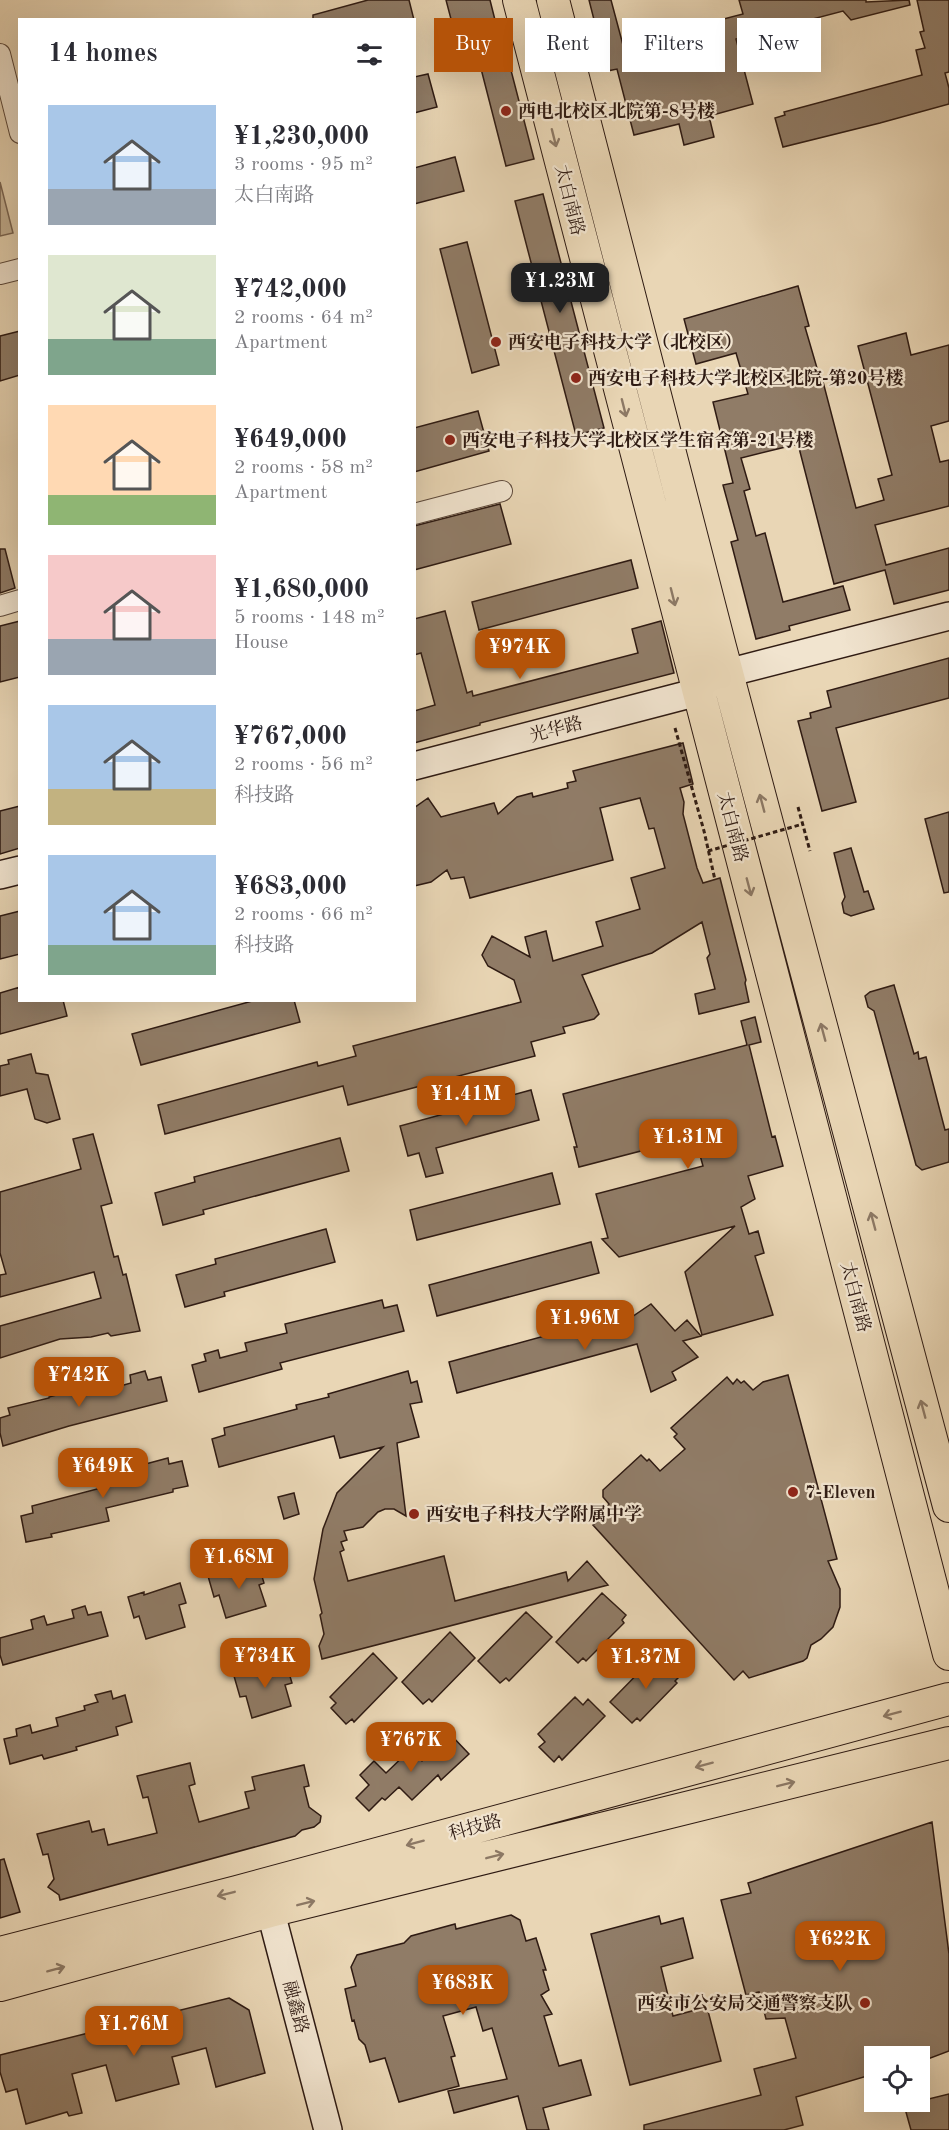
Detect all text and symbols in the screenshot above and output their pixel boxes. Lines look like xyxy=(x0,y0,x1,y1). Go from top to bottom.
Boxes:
chip: Buy xyxy=(434,18,513,72)
chip: Rent xyxy=(525,18,610,72)
chip: Filters xyxy=(622,18,725,72)
chip: New xyxy=(737,18,821,72)
icon: filters xyxy=(353,38,386,71)
text: 14 homes xyxy=(48,41,157,67)
place label: 西电北校区北院第-8号楼 xyxy=(518,101,715,121)
marker: 西电北校区北院第-8号楼 xyxy=(499,104,513,118)
text: ¥1,230,000 xyxy=(234,124,369,150)
one-way arrow xyxy=(549,128,561,147)
icon: home xyxy=(96,129,168,201)
text: 3 rooms · 95 m² xyxy=(234,155,373,175)
street label: 太白南路 xyxy=(552,163,588,237)
text: 太白南路 xyxy=(234,186,314,206)
pin: ¥1.23M xyxy=(511,263,609,314)
text: ¥1.23M xyxy=(525,272,595,292)
text: ¥742,000 xyxy=(234,277,347,303)
icon: home xyxy=(96,279,168,351)
text: 2 rooms · 64 m² xyxy=(234,308,373,328)
place label: 西安电子科技大学（北校区） xyxy=(508,332,742,352)
text: Apartment xyxy=(234,333,328,353)
marker: 西安电子科技大学（北校区） xyxy=(489,335,503,349)
place label: 西安电子科技大学北校区北院-第20号楼 xyxy=(588,368,904,388)
marker: 西安电子科技大学北校区北院-第20号楼 xyxy=(569,371,583,385)
one-way arrow xyxy=(619,398,630,417)
text: ¥649,000 xyxy=(234,427,347,453)
icon: home xyxy=(96,429,168,501)
place label: 西安电子科技大学北校区学生宿舍第-21号楼 xyxy=(462,430,814,450)
marker: 西安电子科技大学北校区学生宿舍第-21号楼 xyxy=(443,433,457,447)
text: 2 rooms · 58 m² xyxy=(234,458,373,478)
text: Apartment xyxy=(234,483,328,503)
text: ¥1,680,000 xyxy=(234,577,369,603)
icon: home xyxy=(96,579,168,651)
one-way arrow xyxy=(668,587,679,606)
text: 5 rooms · 148 m² xyxy=(234,608,384,628)
pin: ¥974K xyxy=(478,629,562,680)
text: House xyxy=(234,633,288,653)
text: ¥974K xyxy=(489,638,551,658)
street label: 光华路 xyxy=(527,712,585,746)
text: ¥767,000 xyxy=(234,724,347,750)
icon: home xyxy=(96,729,168,801)
text: 2 rooms · 56 m² xyxy=(234,755,373,775)
text: 科技路 xyxy=(234,786,294,806)
street label: 太白南路 xyxy=(714,790,752,864)
one-way arrow xyxy=(756,794,767,813)
text: ¥683,000 xyxy=(234,874,347,900)
one-way arrow xyxy=(744,877,755,896)
icon: home xyxy=(96,879,168,951)
text: 2 rooms · 66 m² xyxy=(234,905,373,925)
text: 科技路 xyxy=(234,936,294,956)
one-way arrow xyxy=(816,1023,828,1042)
pin: ¥1.41M xyxy=(417,1076,515,1127)
text: ¥1.41M xyxy=(431,1085,501,1105)
pin: ¥1.31M xyxy=(639,1119,737,1170)
text: ¥1.31M xyxy=(653,1128,723,1148)
one-way arrow xyxy=(867,1211,878,1230)
street label: 太白南路 xyxy=(837,1260,875,1334)
pin: ¥1.96M xyxy=(536,1300,634,1351)
text: ¥1.96M xyxy=(550,1309,620,1329)
pin: ¥742K xyxy=(37,1357,121,1408)
text: ¥742K xyxy=(48,1366,110,1386)
one-way arrow xyxy=(917,1400,928,1419)
pin: ¥649K xyxy=(61,1448,145,1499)
text: ¥649K xyxy=(72,1457,134,1477)
place label: 7-Eleven xyxy=(805,1484,876,1502)
marker: 7-Eleven xyxy=(786,1485,800,1499)
place label: 西安电子科技大学附属中学 xyxy=(426,1504,642,1524)
marker: 西安电子科技大学附属中学 xyxy=(407,1507,421,1521)
pin: ¥1.68M xyxy=(190,1539,288,1590)
text: ¥1.68M xyxy=(204,1548,274,1568)
pin: ¥734K xyxy=(223,1638,307,1689)
pin: ¥1.37M xyxy=(597,1639,695,1690)
text: ¥734K xyxy=(234,1647,296,1667)
text: ¥1.37M xyxy=(611,1648,681,1668)
one-way arrow xyxy=(883,1709,902,1720)
pin: ¥767K xyxy=(369,1722,453,1773)
text: ¥767K xyxy=(380,1731,442,1751)
one-way arrow xyxy=(695,1759,714,1771)
one-way arrow xyxy=(776,1778,795,1790)
street label: 科技路 xyxy=(446,1810,504,1844)
one-way arrow xyxy=(406,1838,425,1850)
one-way arrow xyxy=(485,1850,504,1862)
one-way arrow xyxy=(217,1889,236,1901)
one-way arrow xyxy=(296,1896,315,1908)
pin: ¥622K xyxy=(798,1921,882,1972)
text: ¥622K xyxy=(809,1930,871,1950)
one-way arrow xyxy=(47,1963,66,1975)
pin: ¥683K xyxy=(421,1965,505,2016)
text: ¥683K xyxy=(432,1974,494,1994)
street label: 融鑫路 xyxy=(279,1978,313,2036)
place label: 西安市公安局交通警察支队 xyxy=(637,1993,853,2013)
marker: 西安市公安局交通警察支队 xyxy=(858,1996,872,2010)
pin: ¥1.76M xyxy=(85,2006,183,2057)
text: ¥1.76M xyxy=(99,2015,169,2035)
map controls xyxy=(864,2046,930,2112)
button: locate xyxy=(864,2046,930,2112)

